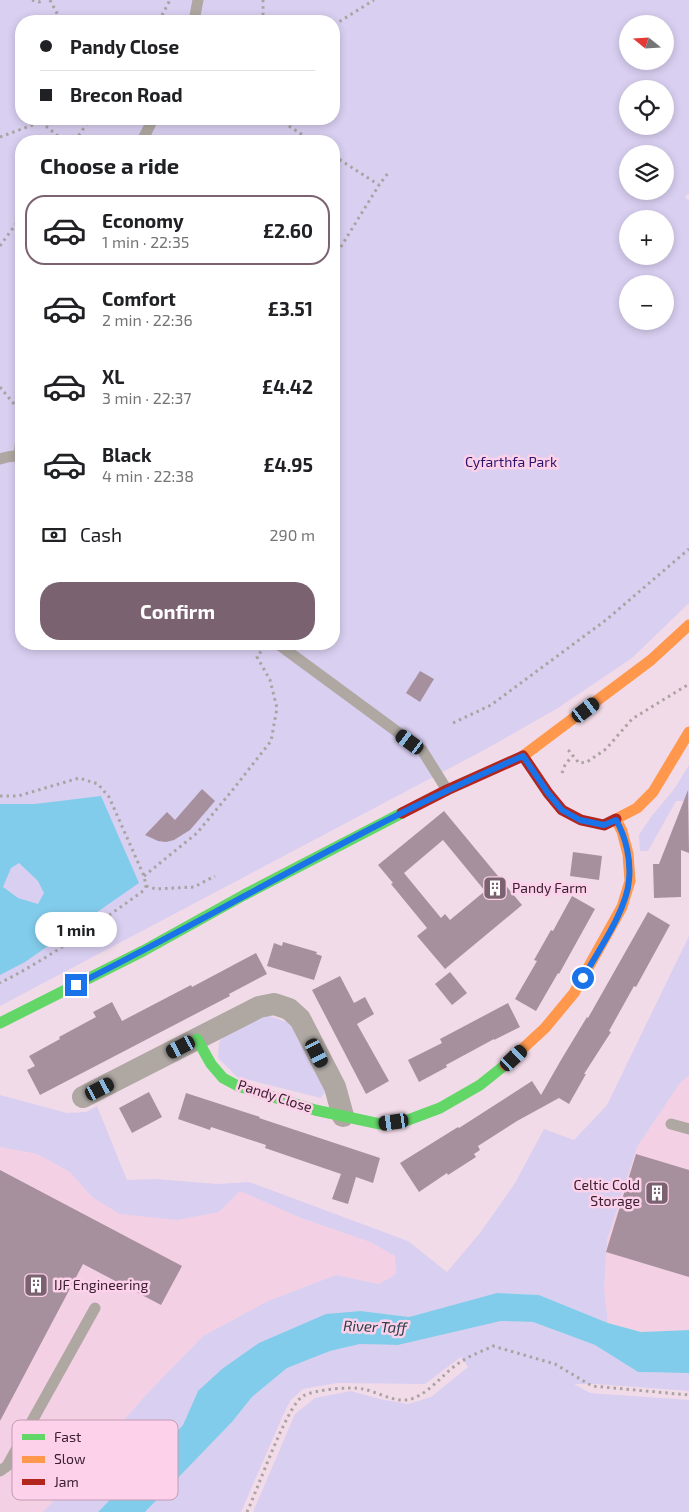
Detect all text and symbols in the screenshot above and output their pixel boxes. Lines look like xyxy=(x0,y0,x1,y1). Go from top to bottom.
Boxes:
north arrow xyxy=(619,15,674,70)
map controls xyxy=(619,15,674,330)
text: Pandy Close xyxy=(70,35,179,58)
button: locate xyxy=(619,80,674,135)
text: Brecon Road xyxy=(70,83,183,106)
button: layers xyxy=(619,145,674,200)
text: Choose a ride xyxy=(40,152,179,178)
icon: car xyxy=(42,208,87,253)
text: Economy xyxy=(102,209,184,232)
button: + xyxy=(619,210,674,265)
text: £2.60 xyxy=(263,219,313,242)
text: 1 min · 22:35 xyxy=(102,232,189,251)
button: − xyxy=(619,275,674,330)
icon: car xyxy=(42,286,87,331)
text: Comfort xyxy=(102,287,176,310)
text: £3.51 xyxy=(268,297,313,320)
text: 2 min · 22:36 xyxy=(102,310,193,329)
icon: car xyxy=(42,364,87,409)
text: XL xyxy=(102,365,124,388)
text: £4.42 xyxy=(262,375,313,398)
text: 3 min · 22:37 xyxy=(102,388,192,407)
icon: car xyxy=(42,442,87,487)
text: Black xyxy=(102,443,152,466)
text: £4.95 xyxy=(263,453,313,476)
park label: Cyfarthfa Park xyxy=(465,453,557,470)
text: 4 min · 22:38 xyxy=(102,466,194,485)
icon: cash xyxy=(40,521,68,549)
text: Cash xyxy=(80,523,122,546)
text: 290 m xyxy=(270,525,315,544)
button: Confirm xyxy=(40,582,315,640)
car xyxy=(569,695,602,725)
car xyxy=(393,727,426,757)
building icon: Pandy Farm xyxy=(482,875,508,901)
place label: Pandy Farm xyxy=(512,879,587,896)
callout: 1 min xyxy=(35,912,117,948)
text: 1 min xyxy=(57,920,95,939)
route start xyxy=(572,967,594,989)
route end xyxy=(65,974,87,996)
car xyxy=(164,1034,197,1060)
car xyxy=(303,1036,330,1070)
car xyxy=(497,1042,530,1074)
car xyxy=(83,1076,116,1102)
street label: Pandy Close xyxy=(236,1076,314,1116)
car xyxy=(378,1112,409,1132)
place label: Celtic Cold Storage xyxy=(574,1176,640,1209)
building icon: Celtic Cold Storage xyxy=(644,1180,670,1206)
building icon: IJF Engineering xyxy=(23,1272,49,1298)
place label: IJF Engineering xyxy=(54,1276,149,1293)
water label: River Taff xyxy=(343,1316,409,1336)
legend xyxy=(12,1420,178,1500)
text: Fast xyxy=(54,1428,81,1445)
text: Slow xyxy=(54,1450,86,1467)
text: Jam xyxy=(54,1473,79,1490)

